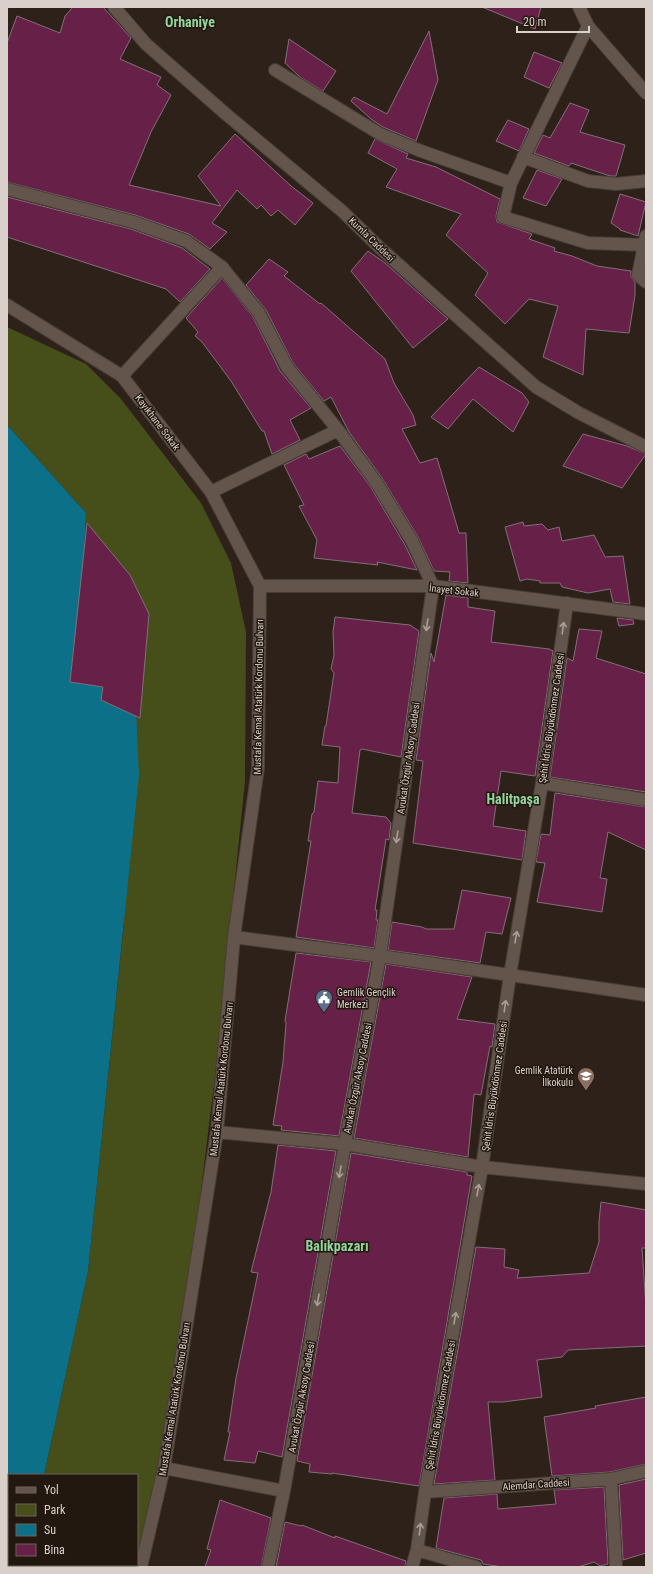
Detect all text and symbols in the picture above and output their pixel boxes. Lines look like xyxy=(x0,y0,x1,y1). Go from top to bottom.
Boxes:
scale bar xyxy=(517,8,589,34)
district label: Orhaniye xyxy=(165,14,215,30)
text: 20 m xyxy=(523,15,547,29)
street label: Kumla Caddesi xyxy=(347,215,397,264)
street label: Kayıkhane Sokak xyxy=(133,392,182,453)
street label: İnayet Sokak xyxy=(428,581,480,599)
one-way arrow xyxy=(423,618,431,631)
street label: Mustafa Kemal Atatürk Kordonu Bulvarı xyxy=(252,619,265,775)
one-way arrow xyxy=(560,622,567,635)
street label: Şehit İdris Büyükdönmez Caddesi xyxy=(536,652,566,784)
street label: Avukat Özgür Aksoy Caddesi xyxy=(394,701,422,815)
district label: Halitpaşa xyxy=(486,791,540,807)
one-way arrow xyxy=(393,830,401,843)
one-way arrow xyxy=(512,931,520,944)
place label: Gemlik Gençlik Merkezi xyxy=(337,987,396,1010)
public building icon: Gemlik Gençlik Merkezi xyxy=(314,988,334,1013)
one-way arrow xyxy=(501,1000,509,1013)
street label: Mustafa Kemal Atatürk Kordonu Bulvarı xyxy=(208,1001,235,1157)
street label: Şehit İdris Büyükdönmez Caddesi xyxy=(479,1020,509,1152)
street label: Avukat Özgür Aksoy Caddesi xyxy=(340,1022,374,1134)
place label: Gemlik Atatürk İlkokulu xyxy=(515,1065,573,1088)
school or university icon: Gemlik Atatürk İlkokulu xyxy=(576,1066,596,1091)
one-way arrow xyxy=(336,1165,344,1178)
one-way arrow xyxy=(474,1184,482,1197)
district label: Balıkpazarı xyxy=(305,1238,369,1254)
one-way arrow xyxy=(314,1293,322,1306)
one-way arrow xyxy=(451,1312,459,1325)
street label: Mustafa Kemal Atatürk Kordonu Bulvarı xyxy=(157,1322,192,1477)
street label: Şehit İdris Büyükdönmez Caddesi xyxy=(423,1339,457,1471)
street label: Avukat Özgür Aksoy Caddesi xyxy=(285,1340,317,1454)
legend xyxy=(8,1474,138,1566)
street label: Alemdar Caddesi xyxy=(502,1477,570,1492)
text: Yol xyxy=(44,1483,59,1497)
text: Park xyxy=(44,1503,66,1517)
text: Su xyxy=(44,1523,56,1537)
one-way arrow xyxy=(416,1523,424,1536)
text: Bina xyxy=(44,1543,65,1557)

